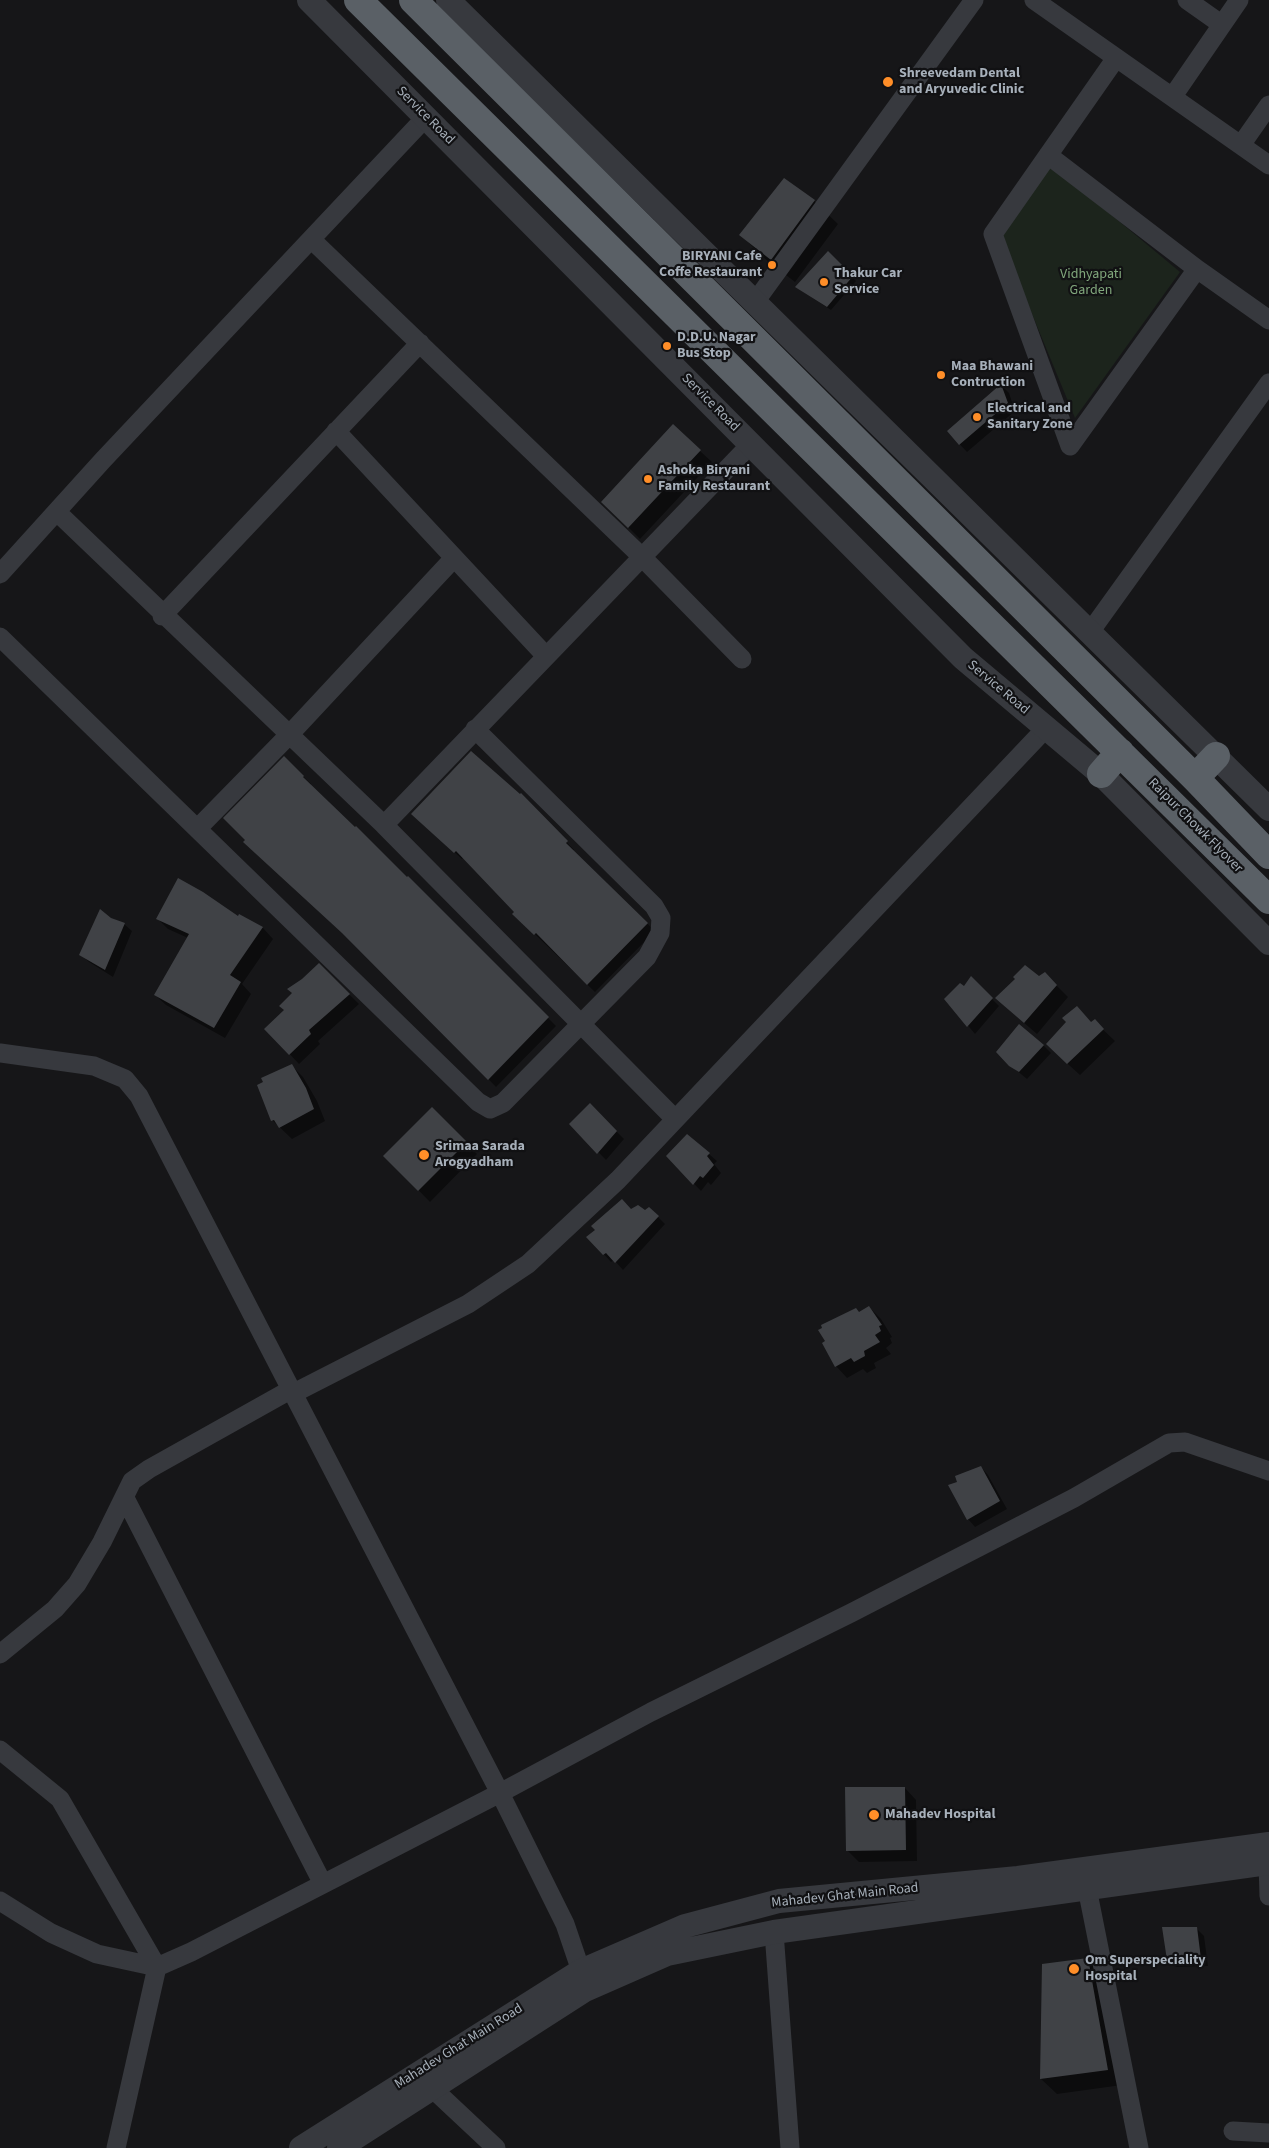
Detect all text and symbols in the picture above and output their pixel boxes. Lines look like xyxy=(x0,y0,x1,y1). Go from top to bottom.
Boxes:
place label: Shreevedam Dental and Aryuvedic Clinic xyxy=(899,66,1024,98)
marker: Shreevedam Dental and Aryuvedic Clinic xyxy=(881,75,895,89)
street label: Service Road xyxy=(392,83,458,149)
place label: BIRYANI Cafe Coffe Restaurant xyxy=(659,249,762,282)
marker: BIRYANI Cafe Coffe Restaurant xyxy=(766,259,778,271)
place label: Thakur Car Service xyxy=(834,266,902,298)
park label: Vidhyapati Garden xyxy=(1060,267,1122,300)
marker: Thakur Car Service xyxy=(818,276,830,288)
place label: D.D.U. Nagar Bus Stop xyxy=(677,330,756,362)
marker: D.D.U. Nagar Bus Stop xyxy=(661,340,673,352)
place label: Maa Bhawani Contruction xyxy=(951,359,1033,392)
marker: Maa Bhawani Contruction xyxy=(935,369,947,381)
street label: Service Road xyxy=(677,370,743,436)
place label: Electrical and Sanitary Zone xyxy=(987,401,1073,434)
marker: Electrical and Sanitary Zone xyxy=(971,411,983,423)
place label: Ashoka Biryani Family Restaurant xyxy=(658,463,770,496)
marker: Ashoka Biryani Family Restaurant xyxy=(642,473,654,485)
street label: Service Road xyxy=(964,657,1032,719)
street label: Raipur Chowk Flyover xyxy=(1144,775,1246,877)
place label: Srimaa Sarada Arogyadham xyxy=(435,1139,525,1172)
marker: Srimaa Sarada Arogyadham xyxy=(417,1148,431,1162)
place label: Mahadev Hospital xyxy=(885,1807,995,1823)
marker: Mahadev Hospital xyxy=(867,1808,881,1822)
street label: Mahadev Ghat Main Road xyxy=(771,1880,919,1912)
place label: Om Superspeciality Hospital xyxy=(1085,1953,1206,1985)
marker: Om Superspeciality Hospital xyxy=(1067,1962,1081,1976)
street label: Mahadev Ghat Main Road xyxy=(392,2001,526,2093)

